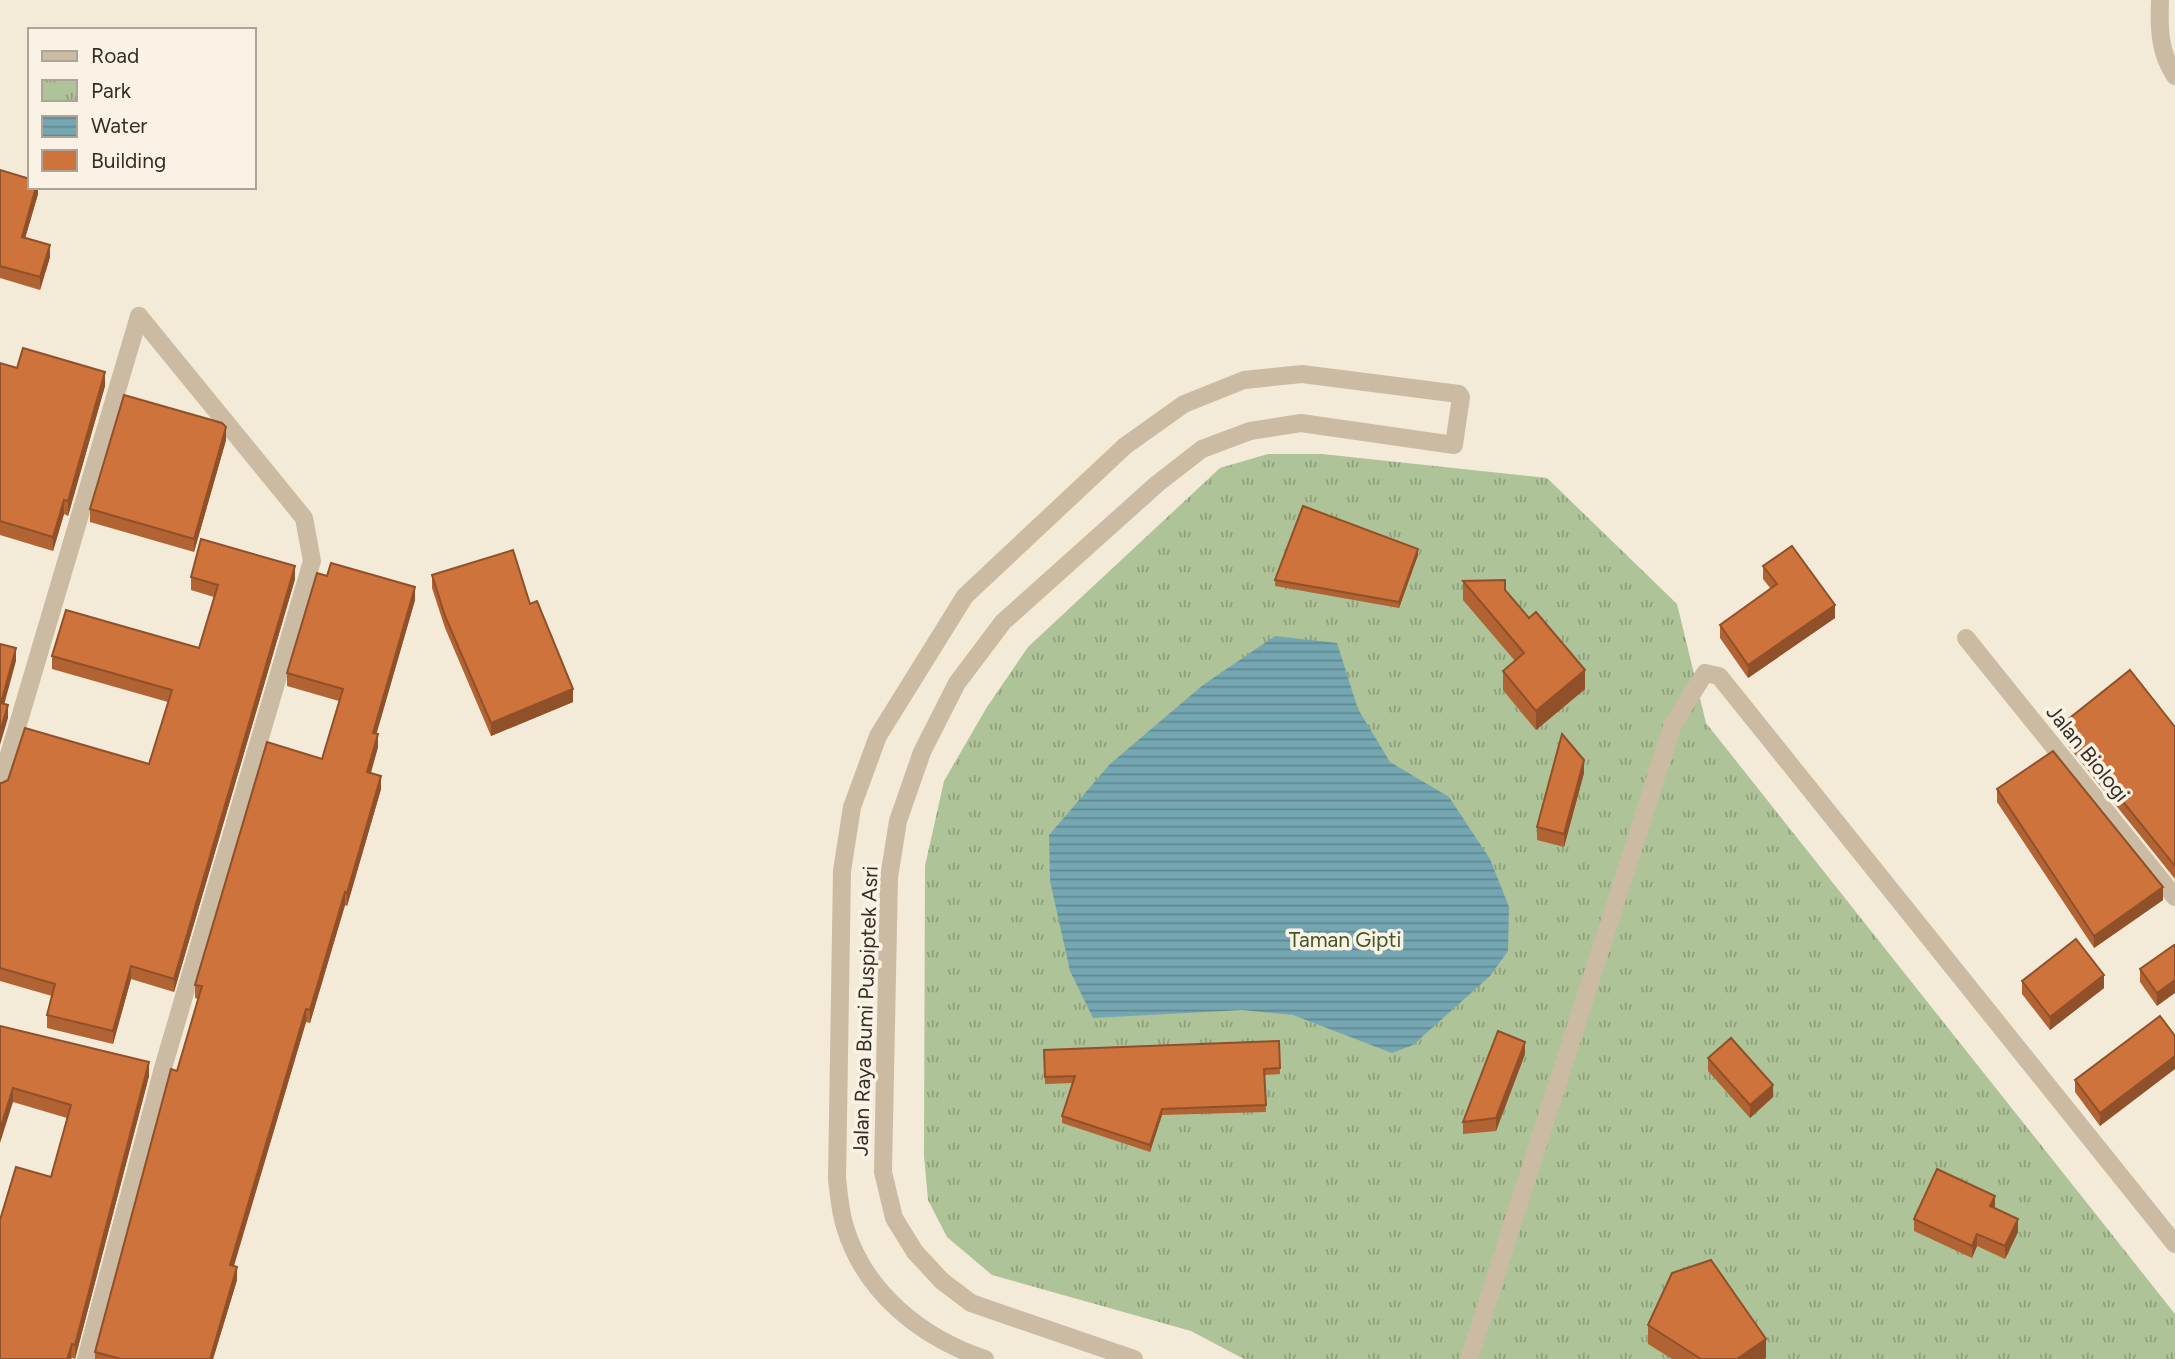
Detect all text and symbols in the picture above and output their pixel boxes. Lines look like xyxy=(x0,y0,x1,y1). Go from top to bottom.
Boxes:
legend xyxy=(28,28,256,189)
text: Road xyxy=(91,43,139,68)
text: Park xyxy=(91,78,132,103)
text: Water xyxy=(91,113,147,138)
text: Building xyxy=(91,148,166,173)
street label: Jalan Biologi xyxy=(2041,699,2135,807)
street label: Jalan Raya Bumi Puspiptek Asri xyxy=(847,865,883,1157)
park label: Taman Gipti xyxy=(1289,927,1401,952)

